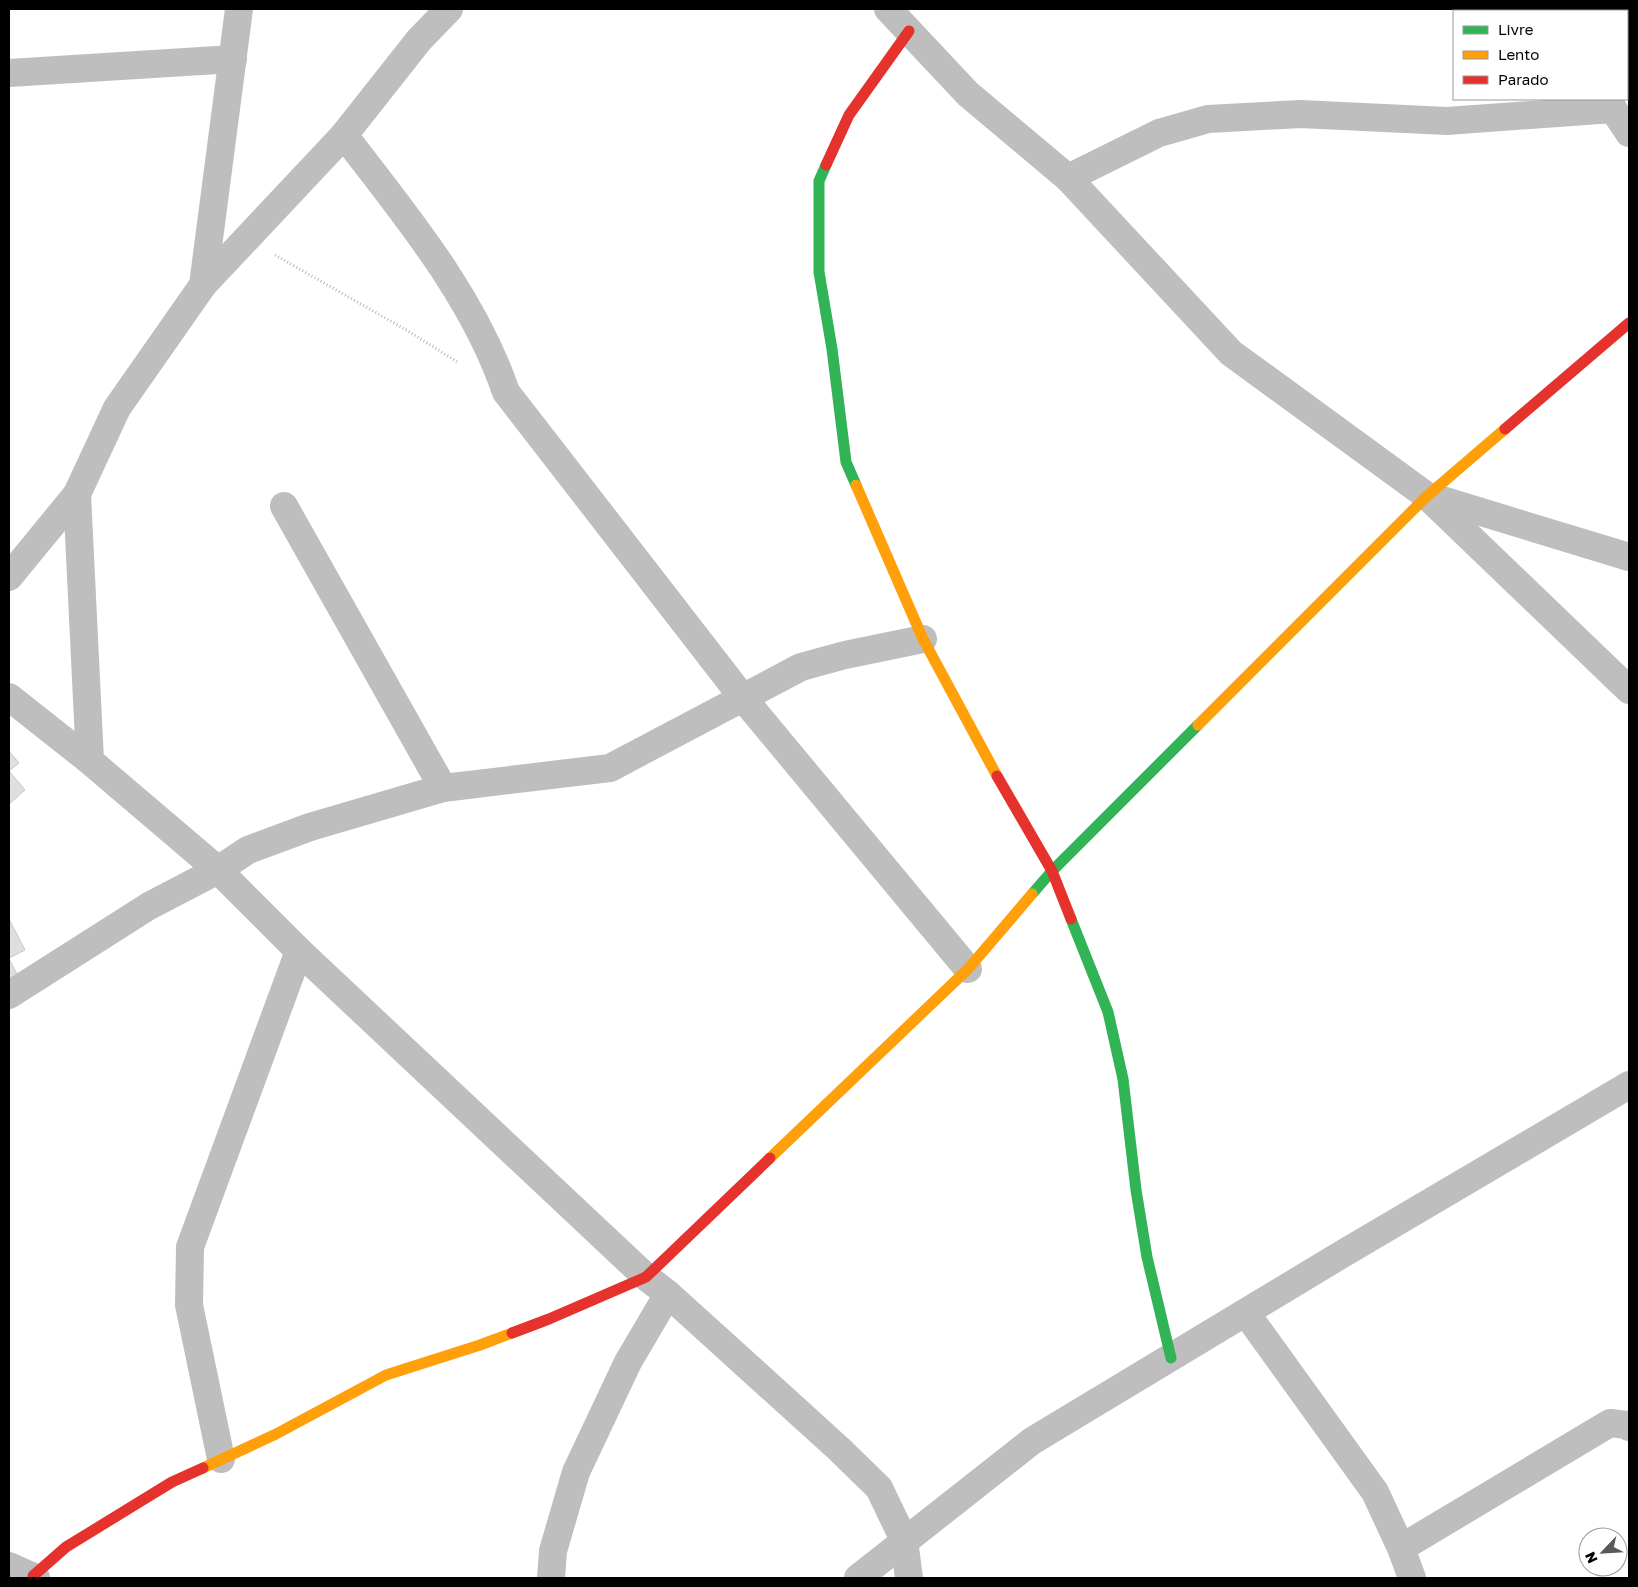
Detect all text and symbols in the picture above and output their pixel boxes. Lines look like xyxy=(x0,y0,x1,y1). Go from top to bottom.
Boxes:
legend xyxy=(1453,10,1628,100)
text: Livre xyxy=(1498,20,1534,38)
text: Lento xyxy=(1498,45,1539,63)
text: Parado xyxy=(1498,70,1549,88)
north arrow xyxy=(1578,1527,1628,1577)
text: N xyxy=(1581,1549,1601,1566)

